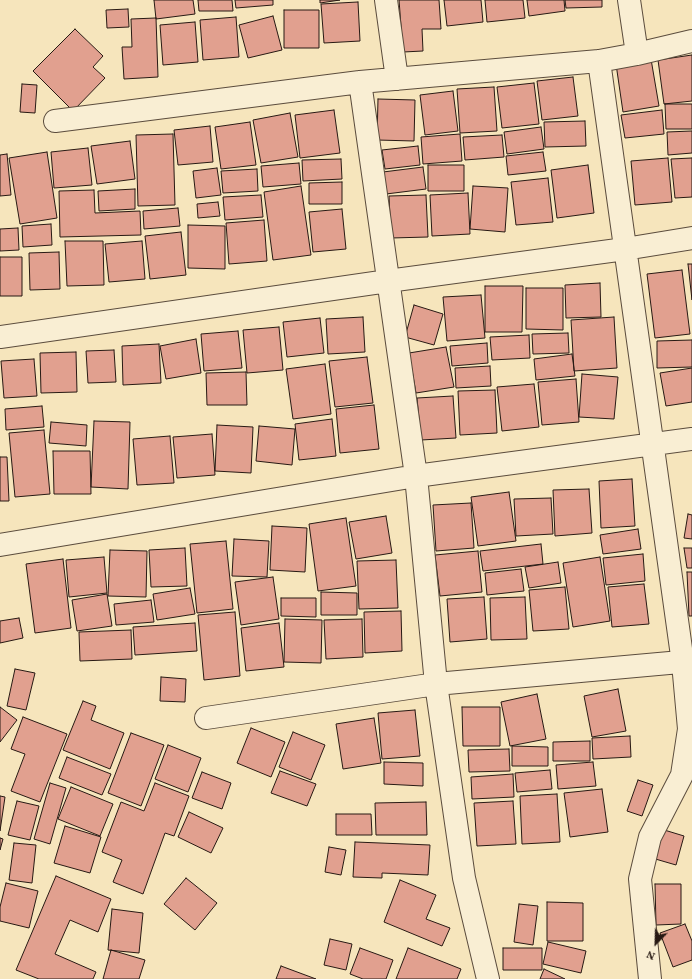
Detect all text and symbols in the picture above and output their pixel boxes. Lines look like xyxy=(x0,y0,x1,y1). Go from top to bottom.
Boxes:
north arrow xyxy=(636,923,676,963)
text: N xyxy=(645,946,658,963)

